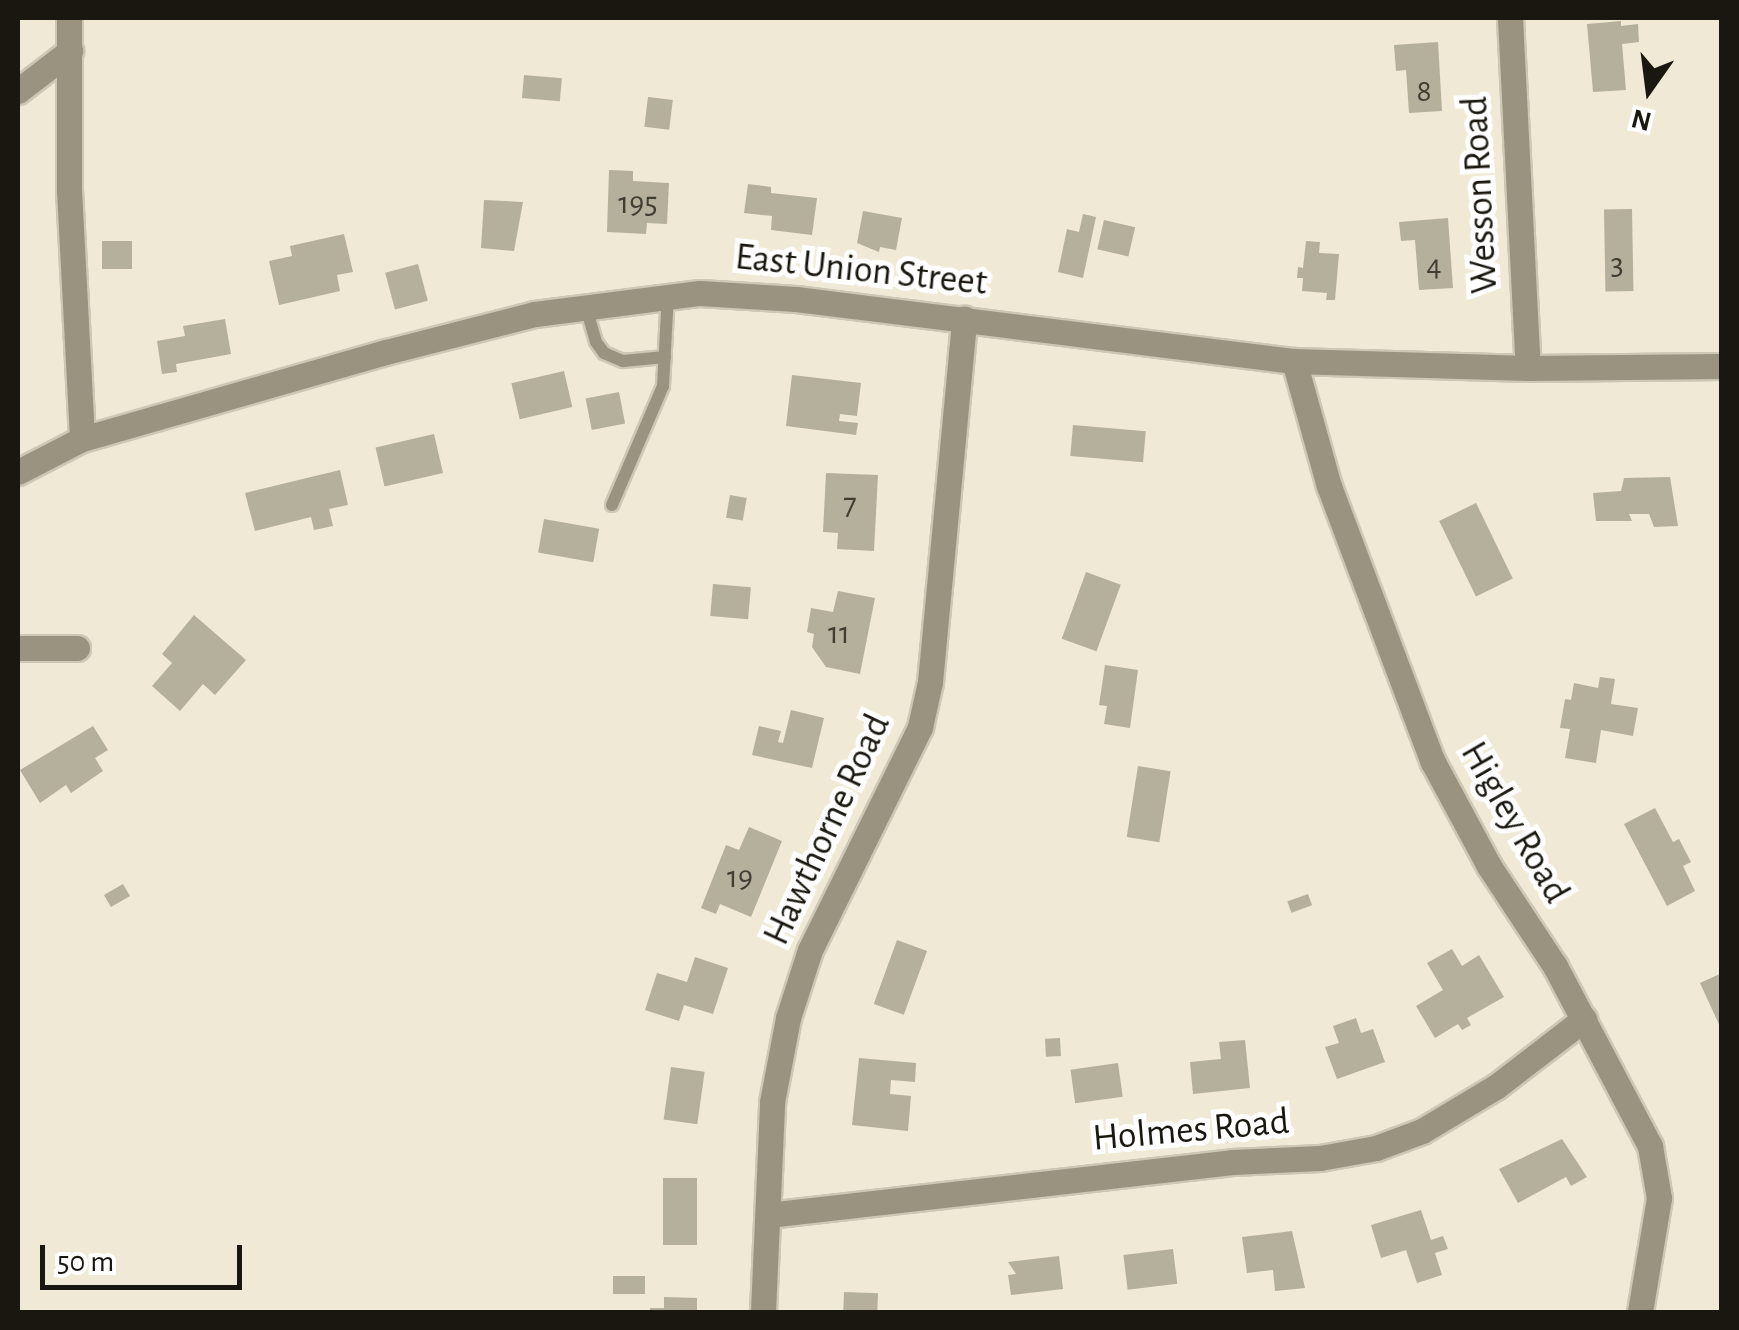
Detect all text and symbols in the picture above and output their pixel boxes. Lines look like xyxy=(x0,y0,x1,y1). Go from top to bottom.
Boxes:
north arrow xyxy=(1599,40,1699,140)
house number: 8 xyxy=(1416,72,1432,110)
street label: Wesson Road xyxy=(1453,95,1509,295)
text: N xyxy=(1629,103,1655,135)
house number: 195 xyxy=(618,184,658,222)
street label: East Union Street xyxy=(733,235,989,307)
house number: 3 xyxy=(1610,245,1624,283)
house number: 4 xyxy=(1426,246,1442,284)
house number: 7 xyxy=(843,485,857,523)
house number: 11 xyxy=(828,614,850,652)
street label: Hawthorne Road xyxy=(755,707,901,953)
street label: Higley Road xyxy=(1450,734,1578,912)
house number: 19 xyxy=(727,858,753,896)
street label: Holmes Road xyxy=(1091,1100,1291,1162)
scale bar xyxy=(45,1225,248,1287)
text: 50 m xyxy=(57,1247,114,1277)

